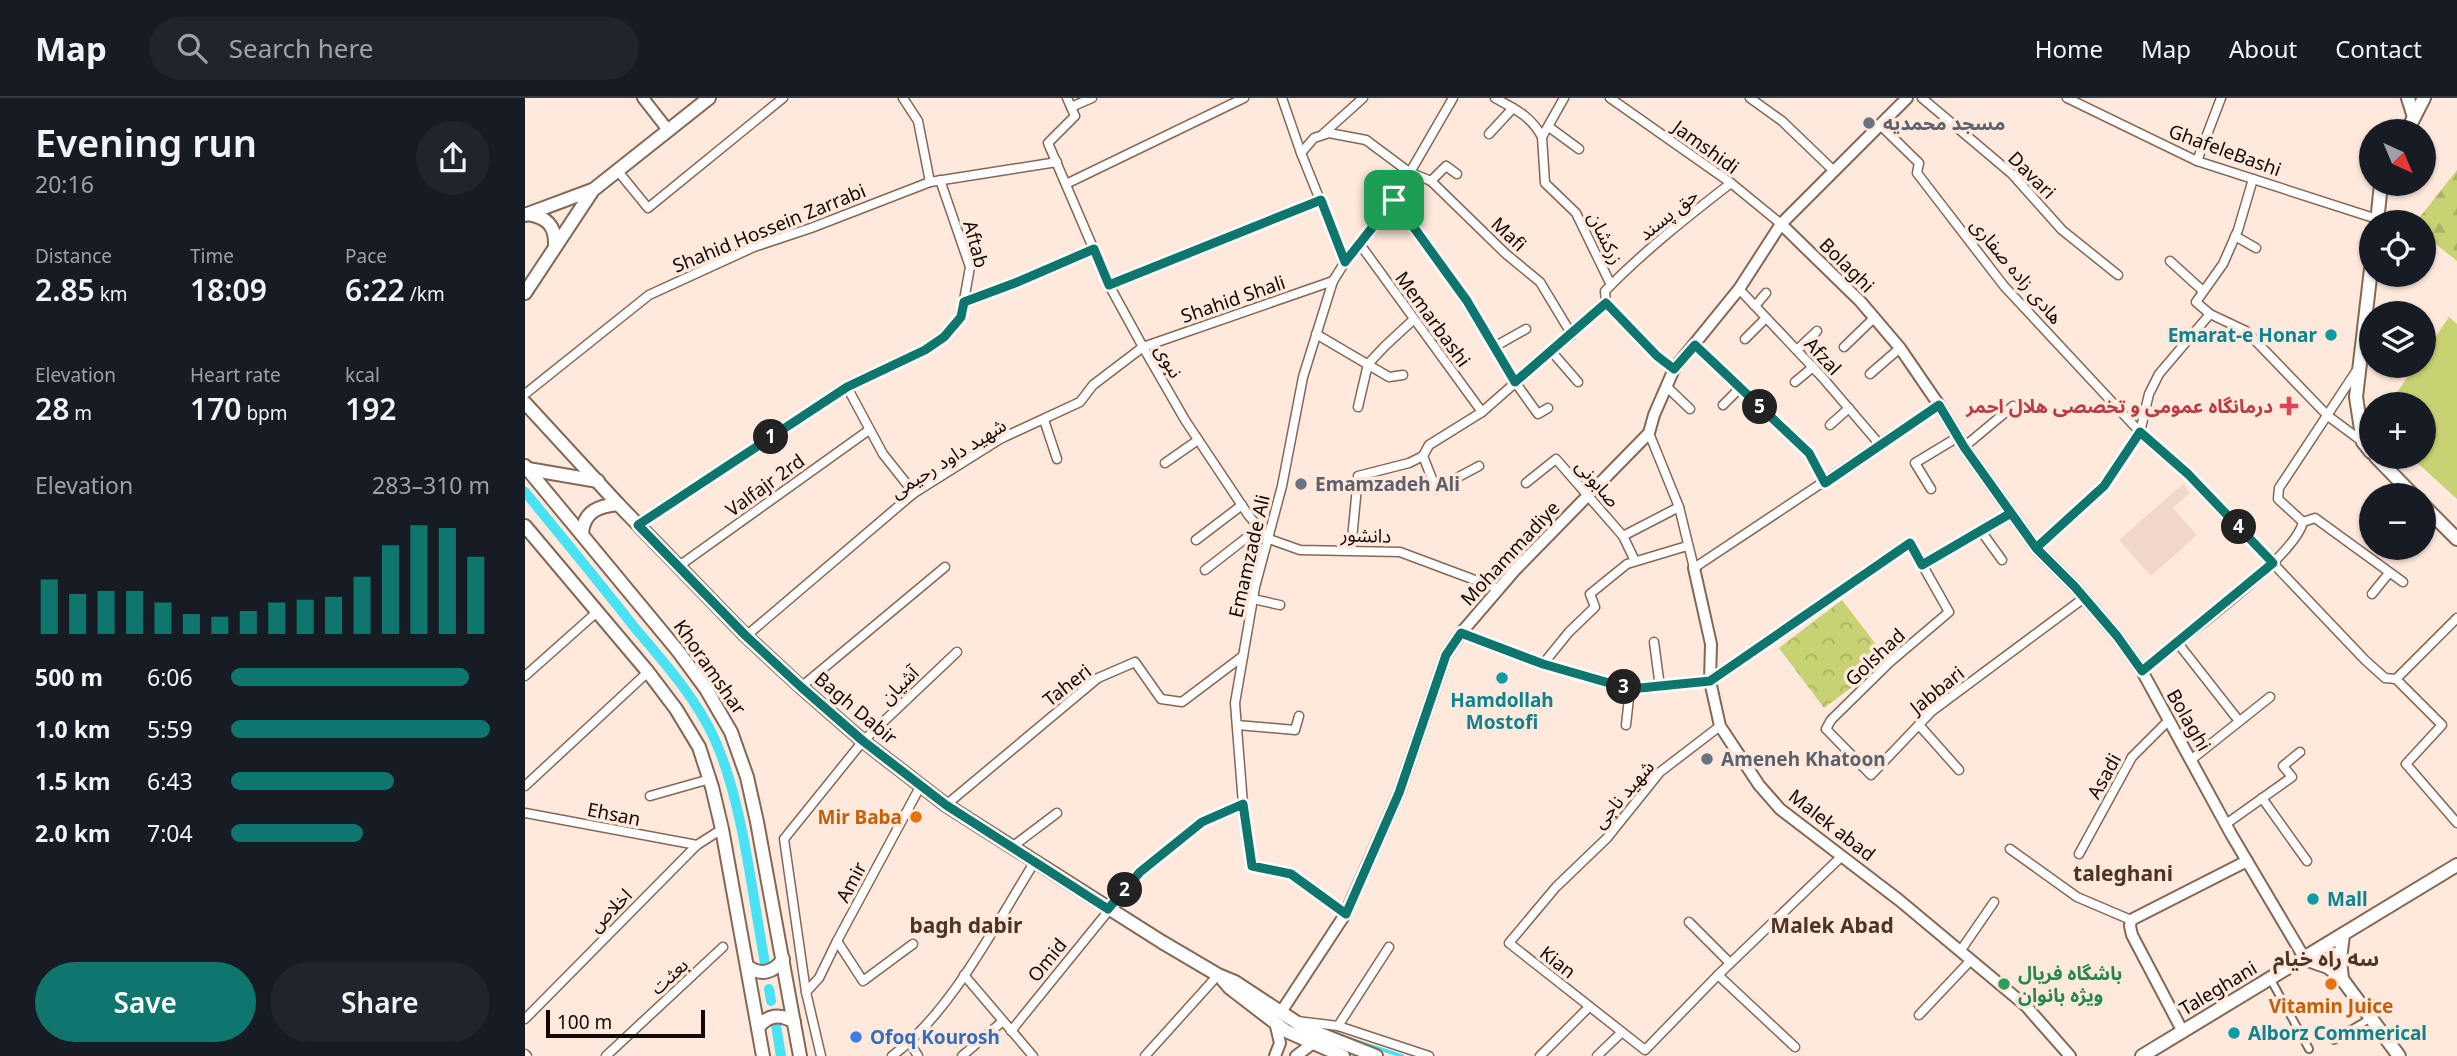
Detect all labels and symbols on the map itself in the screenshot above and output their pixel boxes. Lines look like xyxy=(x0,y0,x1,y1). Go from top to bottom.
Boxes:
place label: مسجد محمدیه xyxy=(1883,110,2005,136)
street label: Jamshidi xyxy=(1666,113,1744,180)
marker: مسجد محمدیه xyxy=(1861,115,1877,131)
street label: GhafeleBashi xyxy=(2165,118,2285,182)
north arrow xyxy=(2359,119,2436,196)
street label: Davari xyxy=(2002,145,2062,205)
pin xyxy=(1364,170,1424,230)
street label: Shahid Hossein Zarrabi xyxy=(669,177,869,279)
street label: حق پسند xyxy=(1633,182,1703,246)
street label: زرکشان xyxy=(1582,207,1630,269)
street label: Mafi xyxy=(1486,211,1532,257)
street label: هادی زاده صفاری xyxy=(1965,212,2069,330)
street label: Aftab xyxy=(957,218,995,270)
street label: Bolaghi xyxy=(1814,232,1880,298)
street label: Memarbashi xyxy=(1389,266,1477,372)
street label: Shahid Shali xyxy=(1177,269,1289,329)
place label: Emarat-e Honar xyxy=(2168,322,2317,348)
marker: Emarat-e Honar xyxy=(2323,327,2339,343)
street label: Afzal xyxy=(1799,331,1847,381)
street label: نبوی xyxy=(1149,339,1189,383)
pin: 5 xyxy=(1743,390,1777,424)
place label: درمانگاه عمومی و تخصصی هلال احمر xyxy=(1965,393,2273,419)
marker: درمانگاه عمومی و تخصصی هلال احمر xyxy=(2279,396,2299,416)
street label: شهید داود رحیمی xyxy=(885,412,1011,504)
pin: 1 xyxy=(754,420,789,454)
street label: Valfajr 2rd xyxy=(720,448,810,522)
street label: صابونی xyxy=(1570,453,1626,513)
place label: Emamzadeh Ali xyxy=(1315,471,1460,497)
marker: Emamzadeh Ali xyxy=(1293,476,1309,492)
street label: Emamzade Ali xyxy=(1222,492,1276,620)
street label: Mohammadiye xyxy=(1455,495,1565,611)
pin: 4 xyxy=(2221,510,2257,544)
street label: دانشور xyxy=(1339,521,1392,549)
street label: Khoramshar xyxy=(668,614,752,720)
street label: Golshad xyxy=(1839,622,1911,692)
street label: Taheri xyxy=(1037,658,1097,712)
street label: آشیان xyxy=(874,659,925,710)
street label: Jabbari xyxy=(1903,660,1970,721)
street label: Bagh Dabir xyxy=(809,666,903,750)
marker: Hamdollah Mostofi xyxy=(1494,670,1510,686)
pin: 3 xyxy=(1607,670,1641,704)
street label: Bolaghi xyxy=(2161,684,2217,756)
place label: Hamdollah Mostofi xyxy=(1450,687,1554,735)
place label: Ameneh Khatoon xyxy=(1721,746,1886,772)
street label: Asadi xyxy=(2081,748,2127,804)
marker: Ameneh Khatoon xyxy=(1699,751,1715,767)
street label: شهید ناجی xyxy=(1586,754,1660,834)
street label: Malek abad xyxy=(1783,783,1881,867)
street label: Ehsan xyxy=(585,796,643,832)
place label: Mir Baba xyxy=(818,804,902,830)
marker: Mir Baba xyxy=(908,809,924,825)
street label: Amir xyxy=(830,857,873,907)
district label: taleghani xyxy=(2073,859,2173,887)
pin: 2 xyxy=(1107,872,1143,908)
street label: اخلاص xyxy=(582,882,638,938)
place label: Mall xyxy=(2327,886,2368,912)
marker: Mall xyxy=(2305,891,2321,907)
district label: bagh dabir xyxy=(909,911,1023,939)
district label: Malek Abad xyxy=(1770,911,1894,939)
street label: Omid xyxy=(1021,933,1073,987)
street label: Kian xyxy=(1535,940,1581,984)
district label: سه راه خیام xyxy=(2273,944,2379,975)
street label: بعثت xyxy=(644,952,694,1000)
street label: Taleghani xyxy=(2174,955,2262,1021)
place label: باشگاه فریال ویژه بانوان xyxy=(2018,960,2122,1008)
marker: باشگاه فریال ویژه بانوان xyxy=(1996,976,2012,992)
marker: Vitamin Juice xyxy=(2323,976,2339,992)
place label: Vitamin Juice xyxy=(2269,993,2393,1019)
scale bar xyxy=(546,1007,705,1039)
place label: Alborz Commerical xyxy=(2248,1020,2427,1046)
place label: Ofoq Kourosh xyxy=(870,1024,1000,1050)
marker: Alborz Commerical xyxy=(2226,1025,2242,1041)
marker: Ofoq Kourosh xyxy=(848,1029,864,1045)

